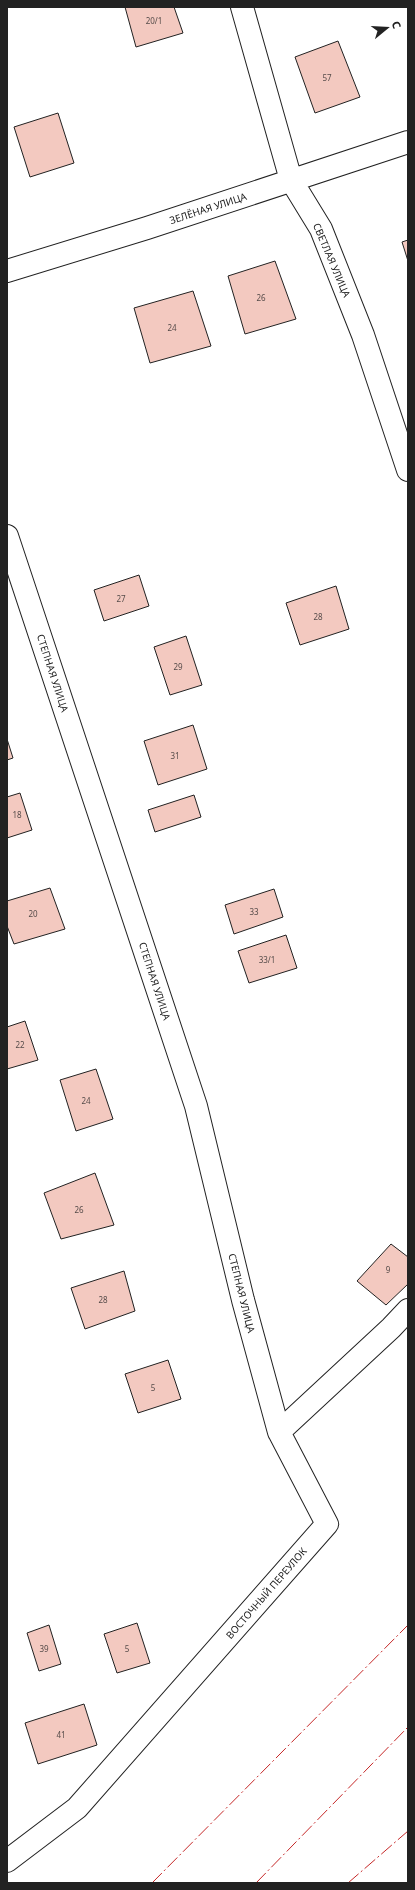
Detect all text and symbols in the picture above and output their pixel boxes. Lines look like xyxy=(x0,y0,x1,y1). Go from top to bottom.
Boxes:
north arrow xyxy=(367,8,407,48)
house number: 20/1 xyxy=(146,15,162,26)
text: С xyxy=(389,19,405,30)
house number: 57 xyxy=(322,72,332,83)
street label: ЗЕЛЁНАЯ УЛИЦА xyxy=(168,189,249,227)
street label: СВЕТЛАЯ УЛИЦА xyxy=(310,221,354,300)
house number: 26 xyxy=(256,292,266,303)
house number: 24 xyxy=(167,322,177,333)
house number: 27 xyxy=(116,593,126,604)
house number: 28 xyxy=(313,611,323,622)
street label: СТЕПНАЯ УЛИЦА xyxy=(34,632,72,714)
house number: 29 xyxy=(173,661,183,672)
house number: 31 xyxy=(170,750,180,761)
house number: 18 xyxy=(12,809,22,820)
house number: 33 xyxy=(249,906,259,917)
house number: 20 xyxy=(28,908,38,919)
street label: СТЕПНАЯ УЛИЦА xyxy=(136,940,174,1022)
house number: 33/1 xyxy=(259,954,275,965)
house number: 22 xyxy=(15,1039,25,1050)
house number: 24 xyxy=(81,1095,91,1106)
house number: 26 xyxy=(74,1204,84,1215)
street label: СТЕПНАЯ УЛИЦА xyxy=(225,1252,259,1335)
house number: 9 xyxy=(386,1264,391,1275)
house number: 28 xyxy=(98,1294,108,1305)
house number: 5 xyxy=(151,1382,156,1393)
street label: ВОСТОЧНЫЙ ПЕРЕУЛОК xyxy=(222,1544,310,1642)
house number: 39 xyxy=(39,1643,49,1654)
house number: 5 xyxy=(125,1643,130,1654)
house number: 41 xyxy=(56,1729,66,1740)

